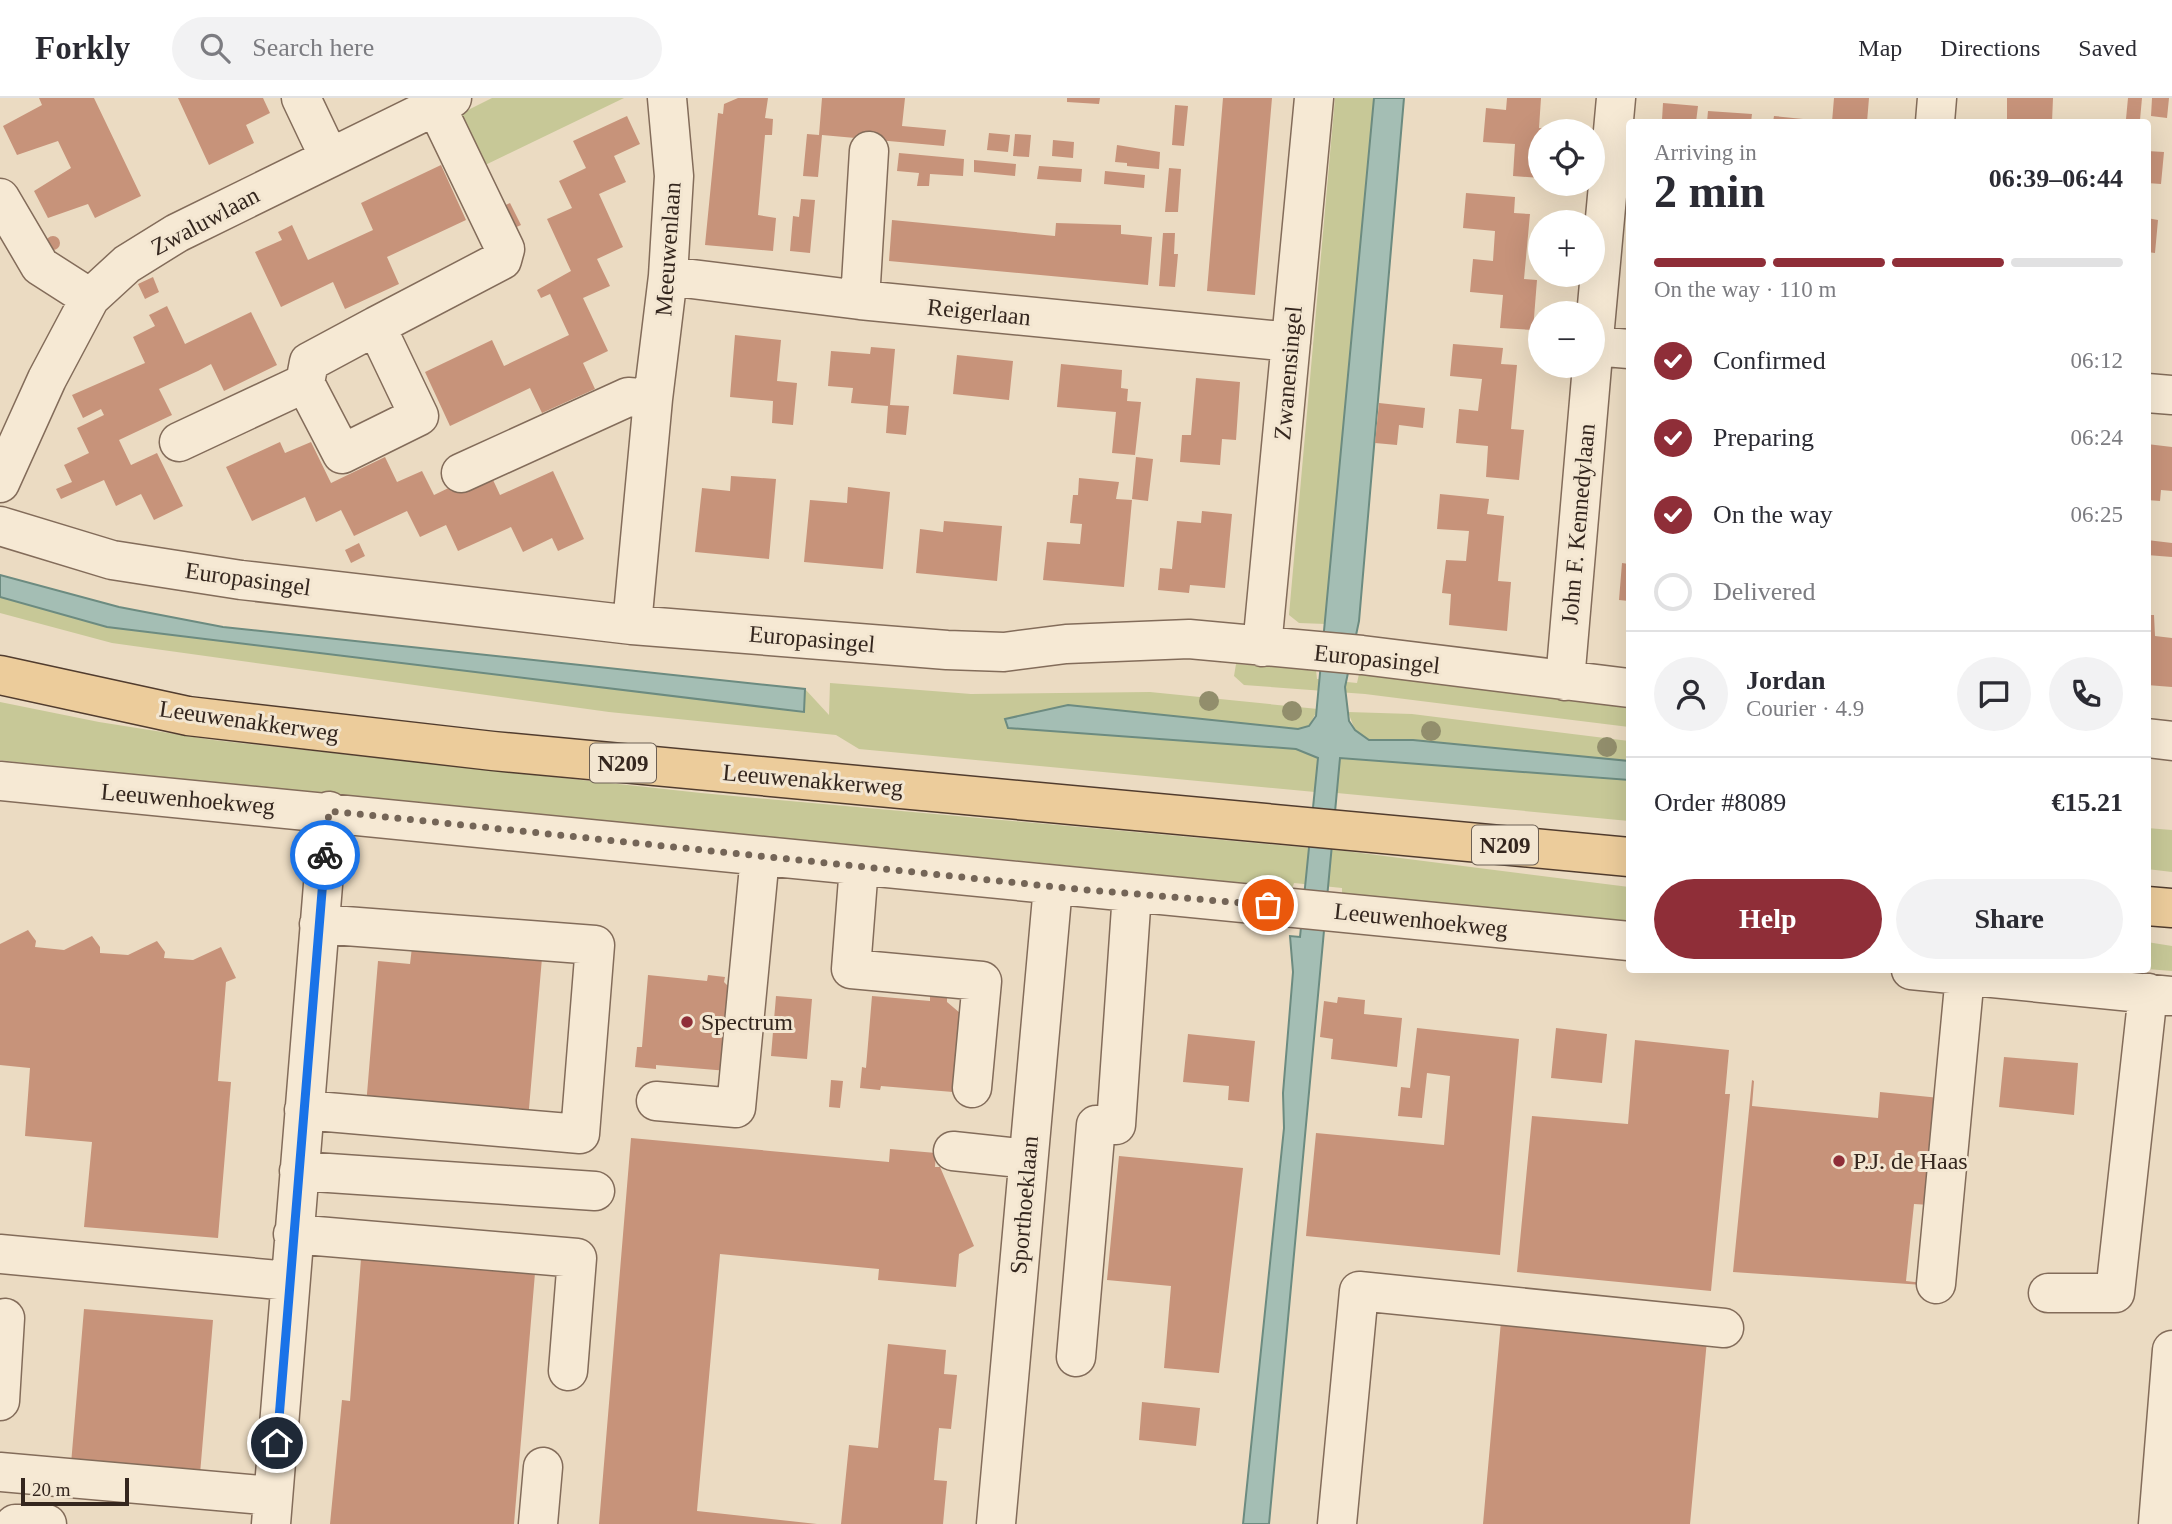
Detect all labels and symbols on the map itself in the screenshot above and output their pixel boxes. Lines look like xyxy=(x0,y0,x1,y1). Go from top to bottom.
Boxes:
street label: Meeuwenlaan xyxy=(650,181,686,317)
street label: Zwaluwlaan xyxy=(147,182,263,260)
street label: Reigerlaan xyxy=(926,294,1032,330)
street label: Zwanensingel xyxy=(1269,304,1307,441)
street label: John F. Kennedylaan xyxy=(1556,423,1600,625)
street label: Europasingel xyxy=(183,557,313,601)
street label: Europasingel xyxy=(748,621,877,657)
street label: Europasingel xyxy=(1313,639,1442,679)
street label: Leeuwenakkerweg xyxy=(157,696,341,746)
road number: N209 xyxy=(590,744,656,782)
street label: Leeuwenakkerweg xyxy=(722,759,904,801)
street label: Leeuwenhoekweg xyxy=(100,778,276,820)
courier xyxy=(290,820,360,890)
road number: N209 xyxy=(1472,825,1538,864)
pin xyxy=(1238,875,1298,935)
street label: Leeuwenhoekweg xyxy=(1333,898,1509,942)
place label: Spectrum xyxy=(701,1009,793,1035)
marker: Spectrum xyxy=(679,1014,695,1030)
street label: Sporthoeklaan xyxy=(1005,1135,1043,1275)
place label: P.J. de Haas xyxy=(1853,1148,1968,1174)
marker: P.J. de Haas xyxy=(1831,1153,1847,1169)
pin xyxy=(247,1413,307,1473)
scale bar xyxy=(21,1475,130,1507)

